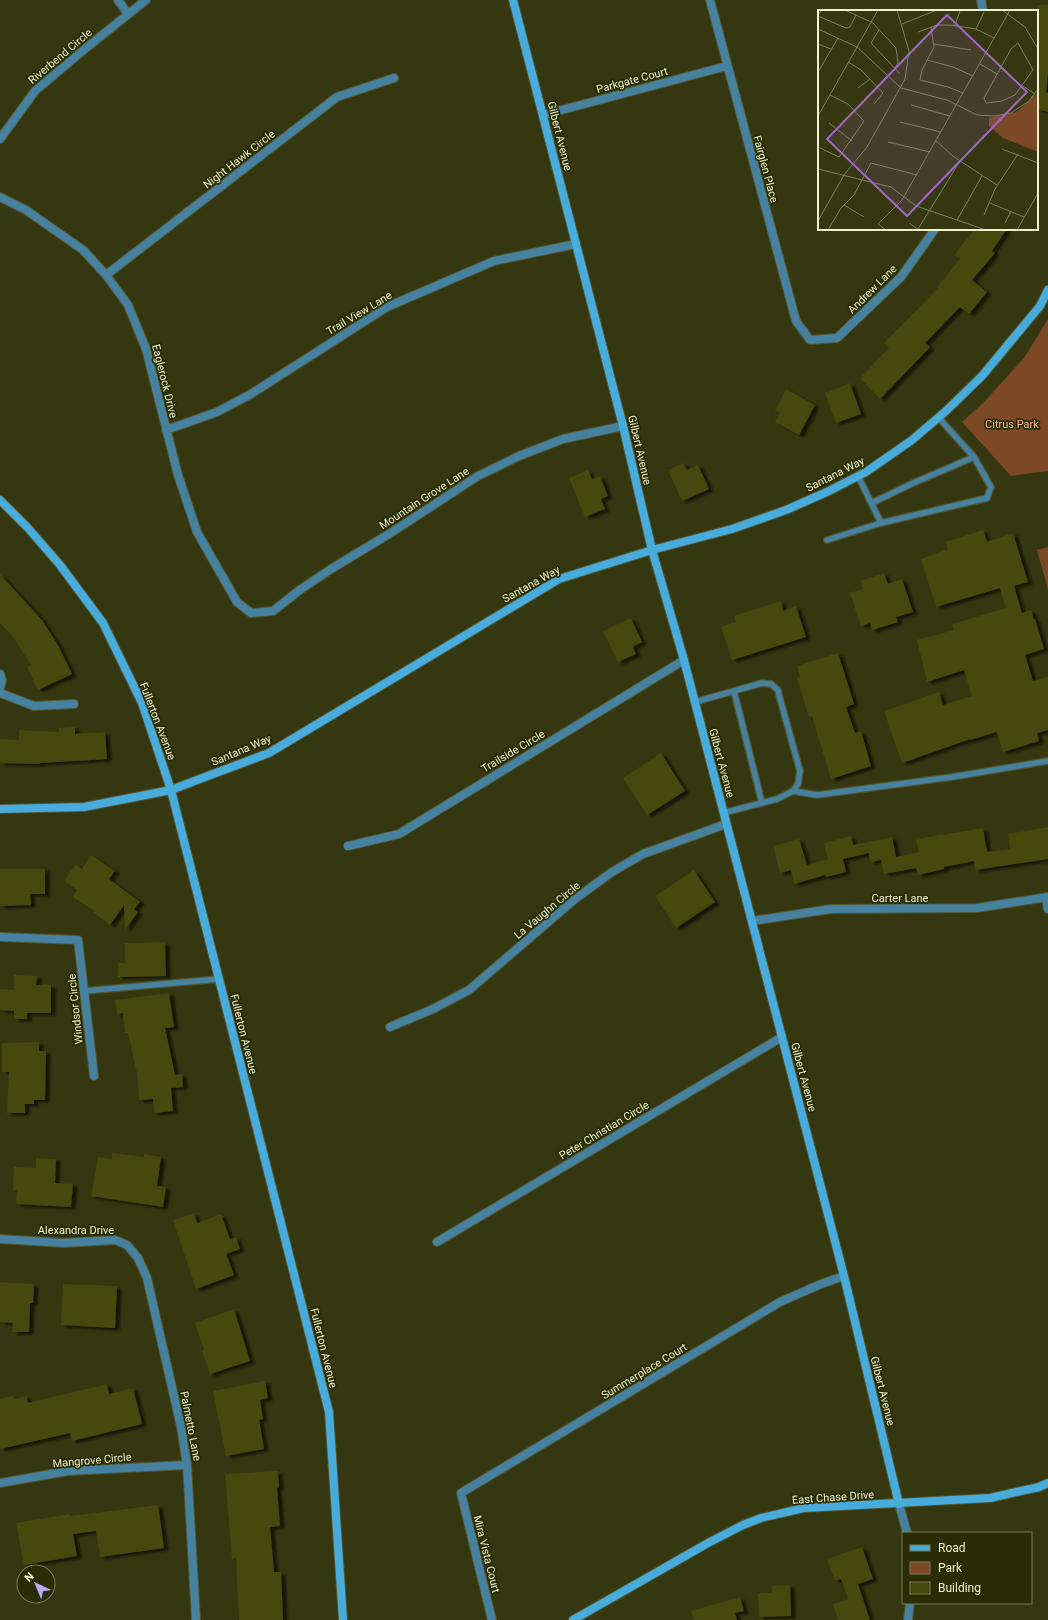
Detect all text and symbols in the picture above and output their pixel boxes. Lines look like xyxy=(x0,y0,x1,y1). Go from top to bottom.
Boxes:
inset map xyxy=(818,10,1038,230)
street label: Riverbend Circle xyxy=(26,26,95,87)
street label: Parkgate Court xyxy=(595,65,670,96)
street label: Gilbert Avenue xyxy=(545,100,574,172)
street label: Night Hawk Circle xyxy=(201,127,278,191)
street label: Fairglen Place xyxy=(750,134,781,204)
street label: Andrew Lane xyxy=(845,262,900,316)
street label: Trail View Lane xyxy=(324,289,394,338)
street label: Eaglerock Drive xyxy=(149,343,180,420)
street label: Gilbert Avenue xyxy=(625,414,654,486)
park label: Citrus Park xyxy=(985,418,1039,431)
street label: Santana Way xyxy=(804,454,867,495)
street label: Mountain Grove Lane xyxy=(377,465,472,532)
street label: Santana Way xyxy=(500,563,563,606)
street label: Fullerton Avenue xyxy=(137,681,178,762)
street label: Trailside Circle xyxy=(479,727,548,776)
street label: Gilbert Avenue xyxy=(706,727,737,799)
street label: Santana Way xyxy=(209,732,274,769)
street label: La Vaughn Circle xyxy=(512,879,583,942)
street label: Carter Lane xyxy=(872,892,929,905)
street label: Windsor Circle xyxy=(65,973,86,1045)
street label: Fullerton Avenue xyxy=(227,993,260,1076)
street label: Gilbert Avenue xyxy=(788,1041,819,1113)
street label: Peter Christian Circle xyxy=(557,1098,652,1162)
street label: Alexandra Drive xyxy=(38,1224,114,1237)
street label: Fullerton Avenue xyxy=(307,1307,340,1390)
street label: Summerplace Court xyxy=(599,1340,690,1402)
street label: Gilbert Avenue xyxy=(868,1355,897,1427)
street label: Palmetto Lane xyxy=(177,1390,204,1462)
street label: Mangrove Circle xyxy=(52,1451,132,1470)
street label: East Chase Drive xyxy=(791,1488,875,1507)
street label: Mira Vista Court xyxy=(471,1514,503,1595)
legend xyxy=(902,1532,1032,1604)
text: Road xyxy=(938,1541,966,1555)
text: Park xyxy=(938,1561,963,1575)
north arrow xyxy=(16,1564,56,1604)
text: N xyxy=(22,1570,37,1585)
text: Building xyxy=(938,1581,981,1595)

